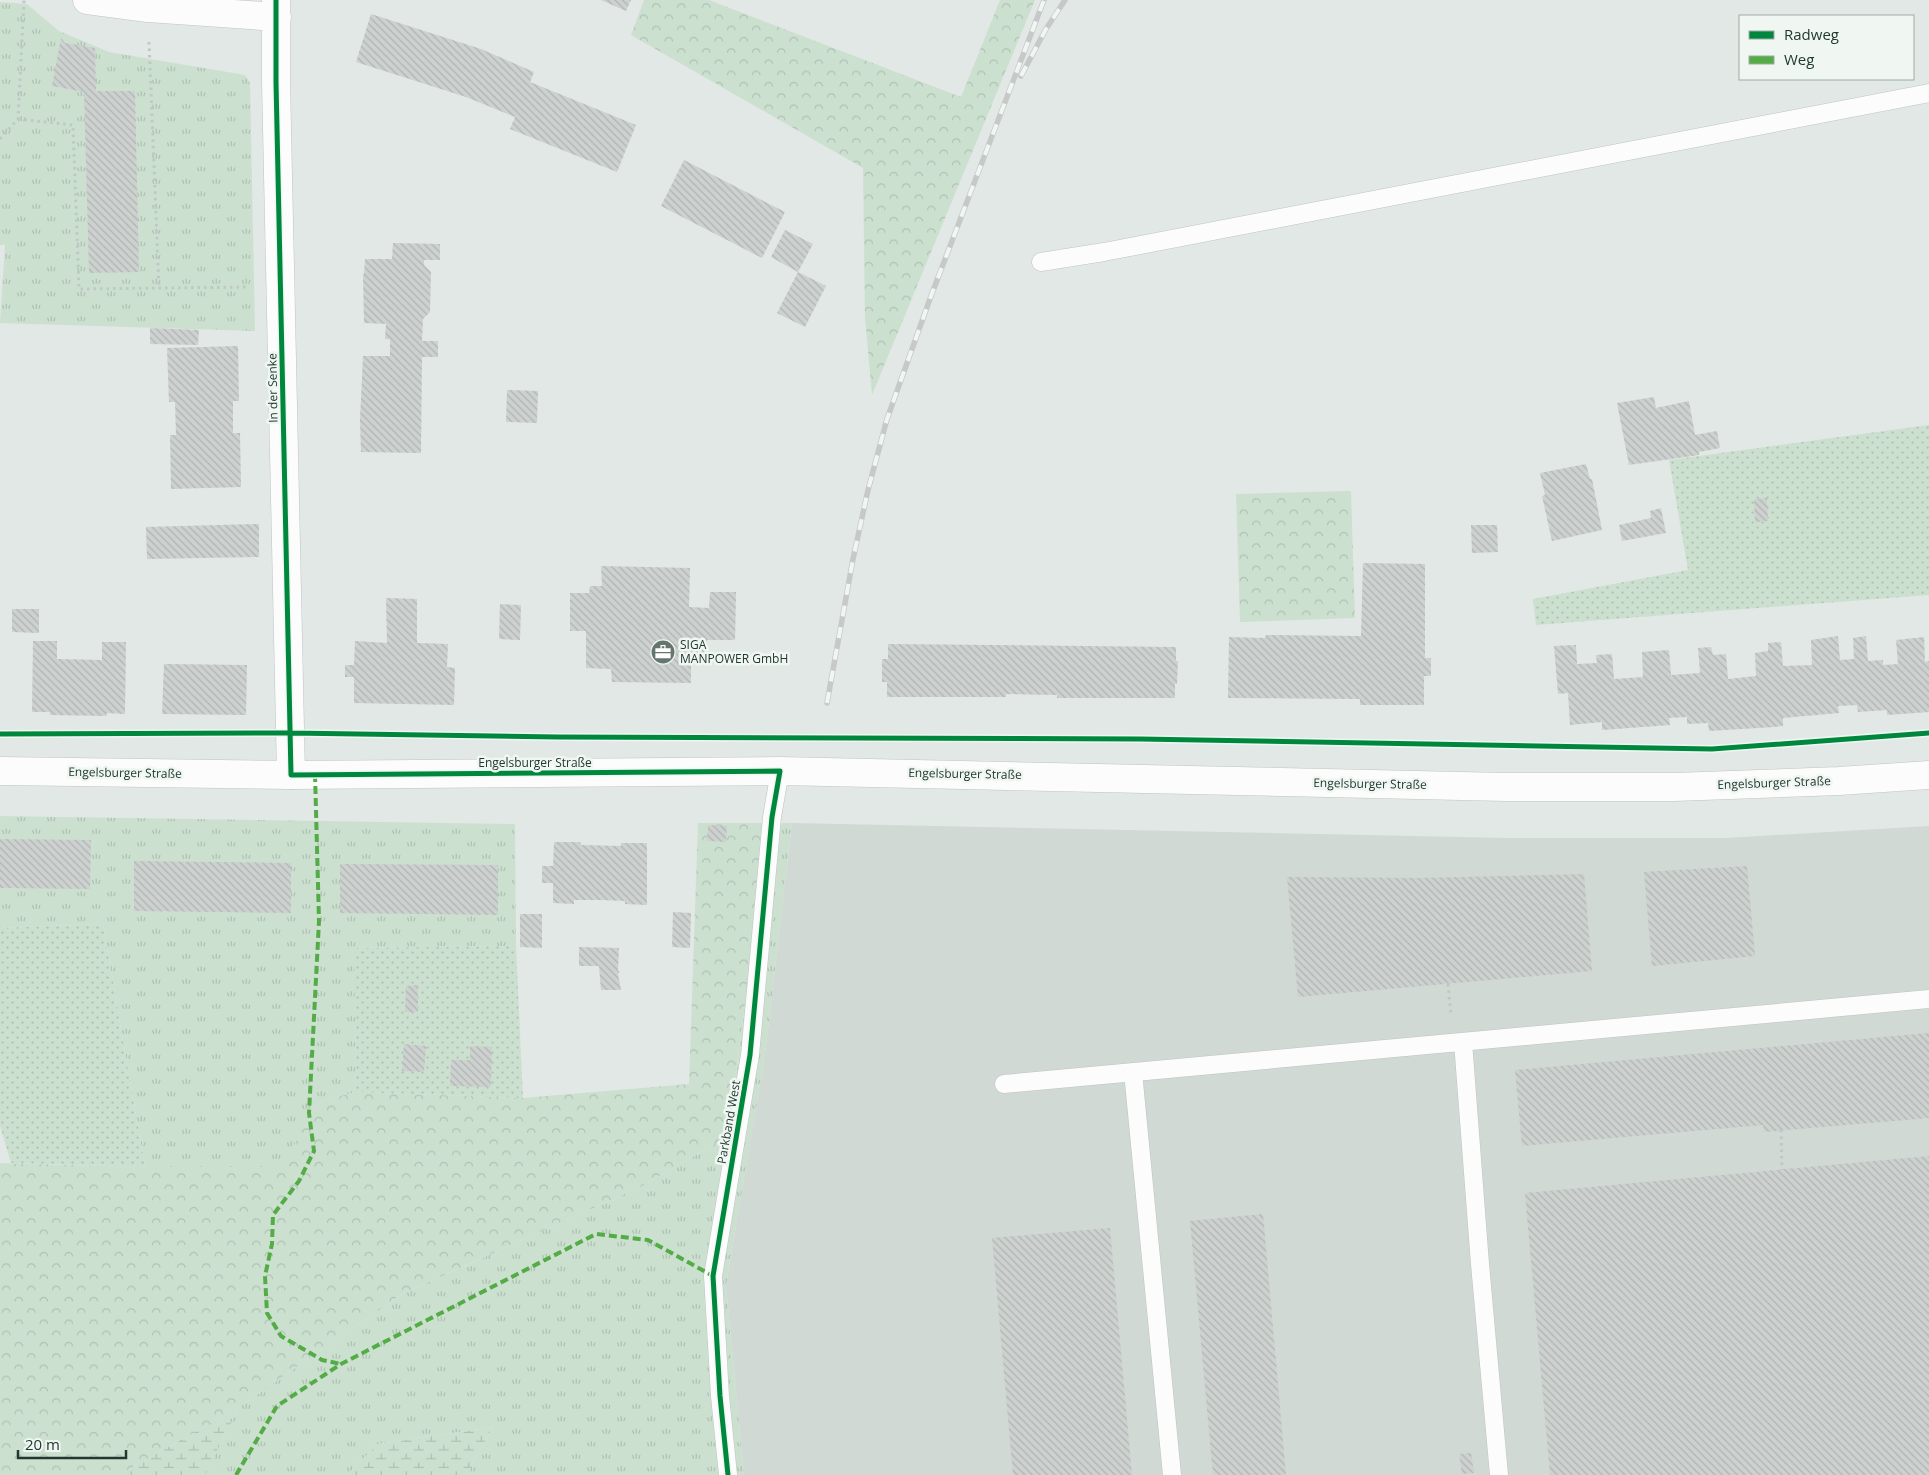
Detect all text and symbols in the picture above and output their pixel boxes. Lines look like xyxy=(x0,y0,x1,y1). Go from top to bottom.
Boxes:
legend xyxy=(1739,15,1914,80)
text: Radweg xyxy=(1784,24,1839,44)
text: Weg xyxy=(1784,49,1814,69)
street label: In der Senke xyxy=(263,353,282,423)
place label: SIGA MANPOWER GmbH xyxy=(680,636,788,667)
office icon: SIGA MANPOWER GmbH xyxy=(650,639,676,665)
street label: Engelsburger Straße xyxy=(478,754,592,771)
street label: Engelsburger Straße xyxy=(68,763,182,782)
street label: Engelsburger Straße xyxy=(908,764,1022,783)
street label: Engelsburger Straße xyxy=(1717,772,1831,793)
street label: Engelsburger Straße xyxy=(1313,774,1427,793)
street label: Parkband West xyxy=(713,1079,744,1165)
scale bar xyxy=(18,1428,125,1460)
text: 20 m xyxy=(25,1434,60,1454)

